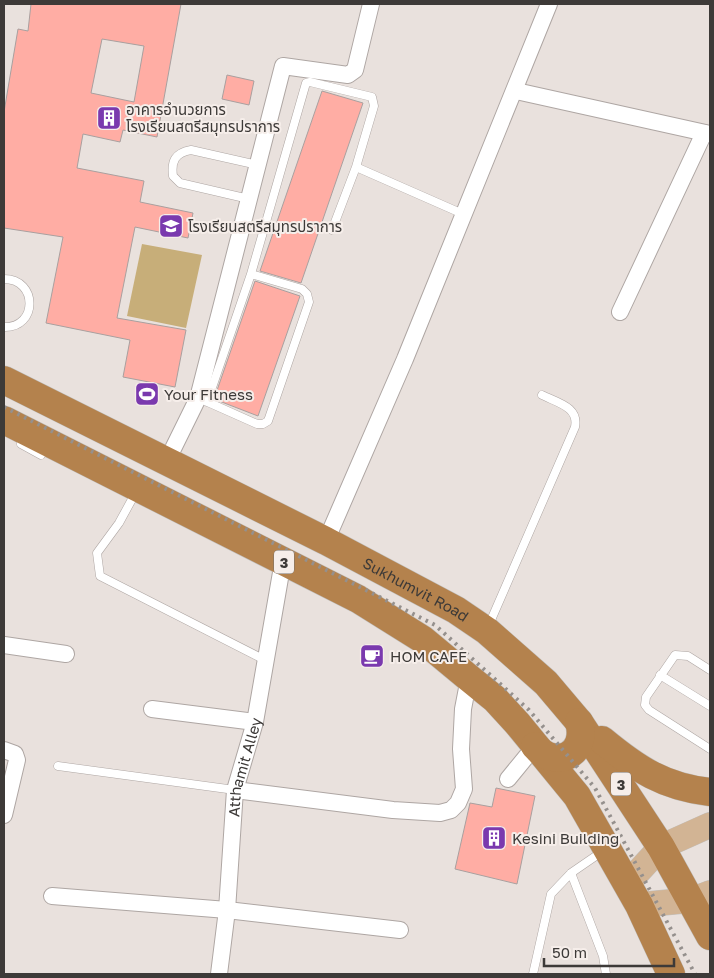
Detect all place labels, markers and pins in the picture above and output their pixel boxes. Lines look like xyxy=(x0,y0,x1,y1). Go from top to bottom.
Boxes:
place label: อาคารอำนวยการ โรงเรียนสตรีสมุทรปราการ xyxy=(126,100,280,136)
building icon: อาคารอำนวยการ โรงเรียนสตรีสมุทรปราการ xyxy=(96,105,122,131)
school or university icon: โรงเรียนสตรีสมุทรปราการ xyxy=(158,213,184,239)
place label: โรงเรียนสตรีสมุทรปราการ xyxy=(188,217,342,236)
sports icon: Your Fitness xyxy=(134,381,160,407)
place label: Your Fitness xyxy=(164,385,253,403)
cafe icon: HOM CAFE xyxy=(359,643,385,669)
place label: HOM CAFE xyxy=(390,647,467,665)
building icon: Kesini Building xyxy=(481,825,507,851)
place label: Kesini Building xyxy=(512,829,619,847)

